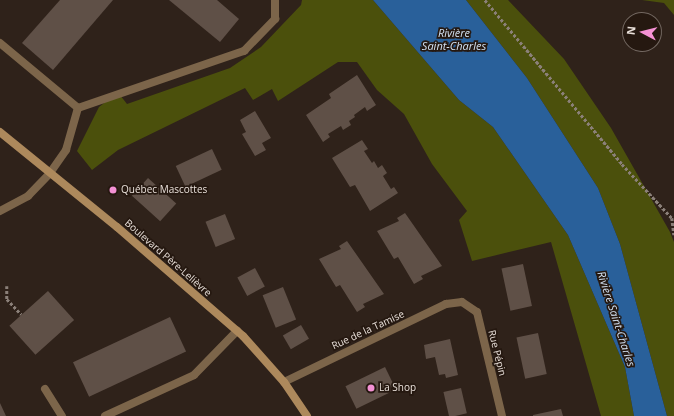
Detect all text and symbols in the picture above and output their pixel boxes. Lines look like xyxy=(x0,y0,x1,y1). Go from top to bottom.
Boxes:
north arrow xyxy=(622,12,662,52)
text: N xyxy=(623,25,639,36)
water label: Rivière Saint-Charles xyxy=(422,27,486,53)
place label: Québec Mascottes xyxy=(121,184,207,196)
marker: Québec Mascottes xyxy=(108,185,118,195)
street label: Boulevard Père-Lelièvre xyxy=(122,217,214,299)
water label: Rivière Saint-Charles xyxy=(594,270,638,368)
street label: Rue de la Tamise xyxy=(330,308,406,352)
street label: Rue Pépin xyxy=(486,329,508,377)
place label: La Shop xyxy=(379,382,416,394)
marker: La Shop xyxy=(366,383,376,393)

